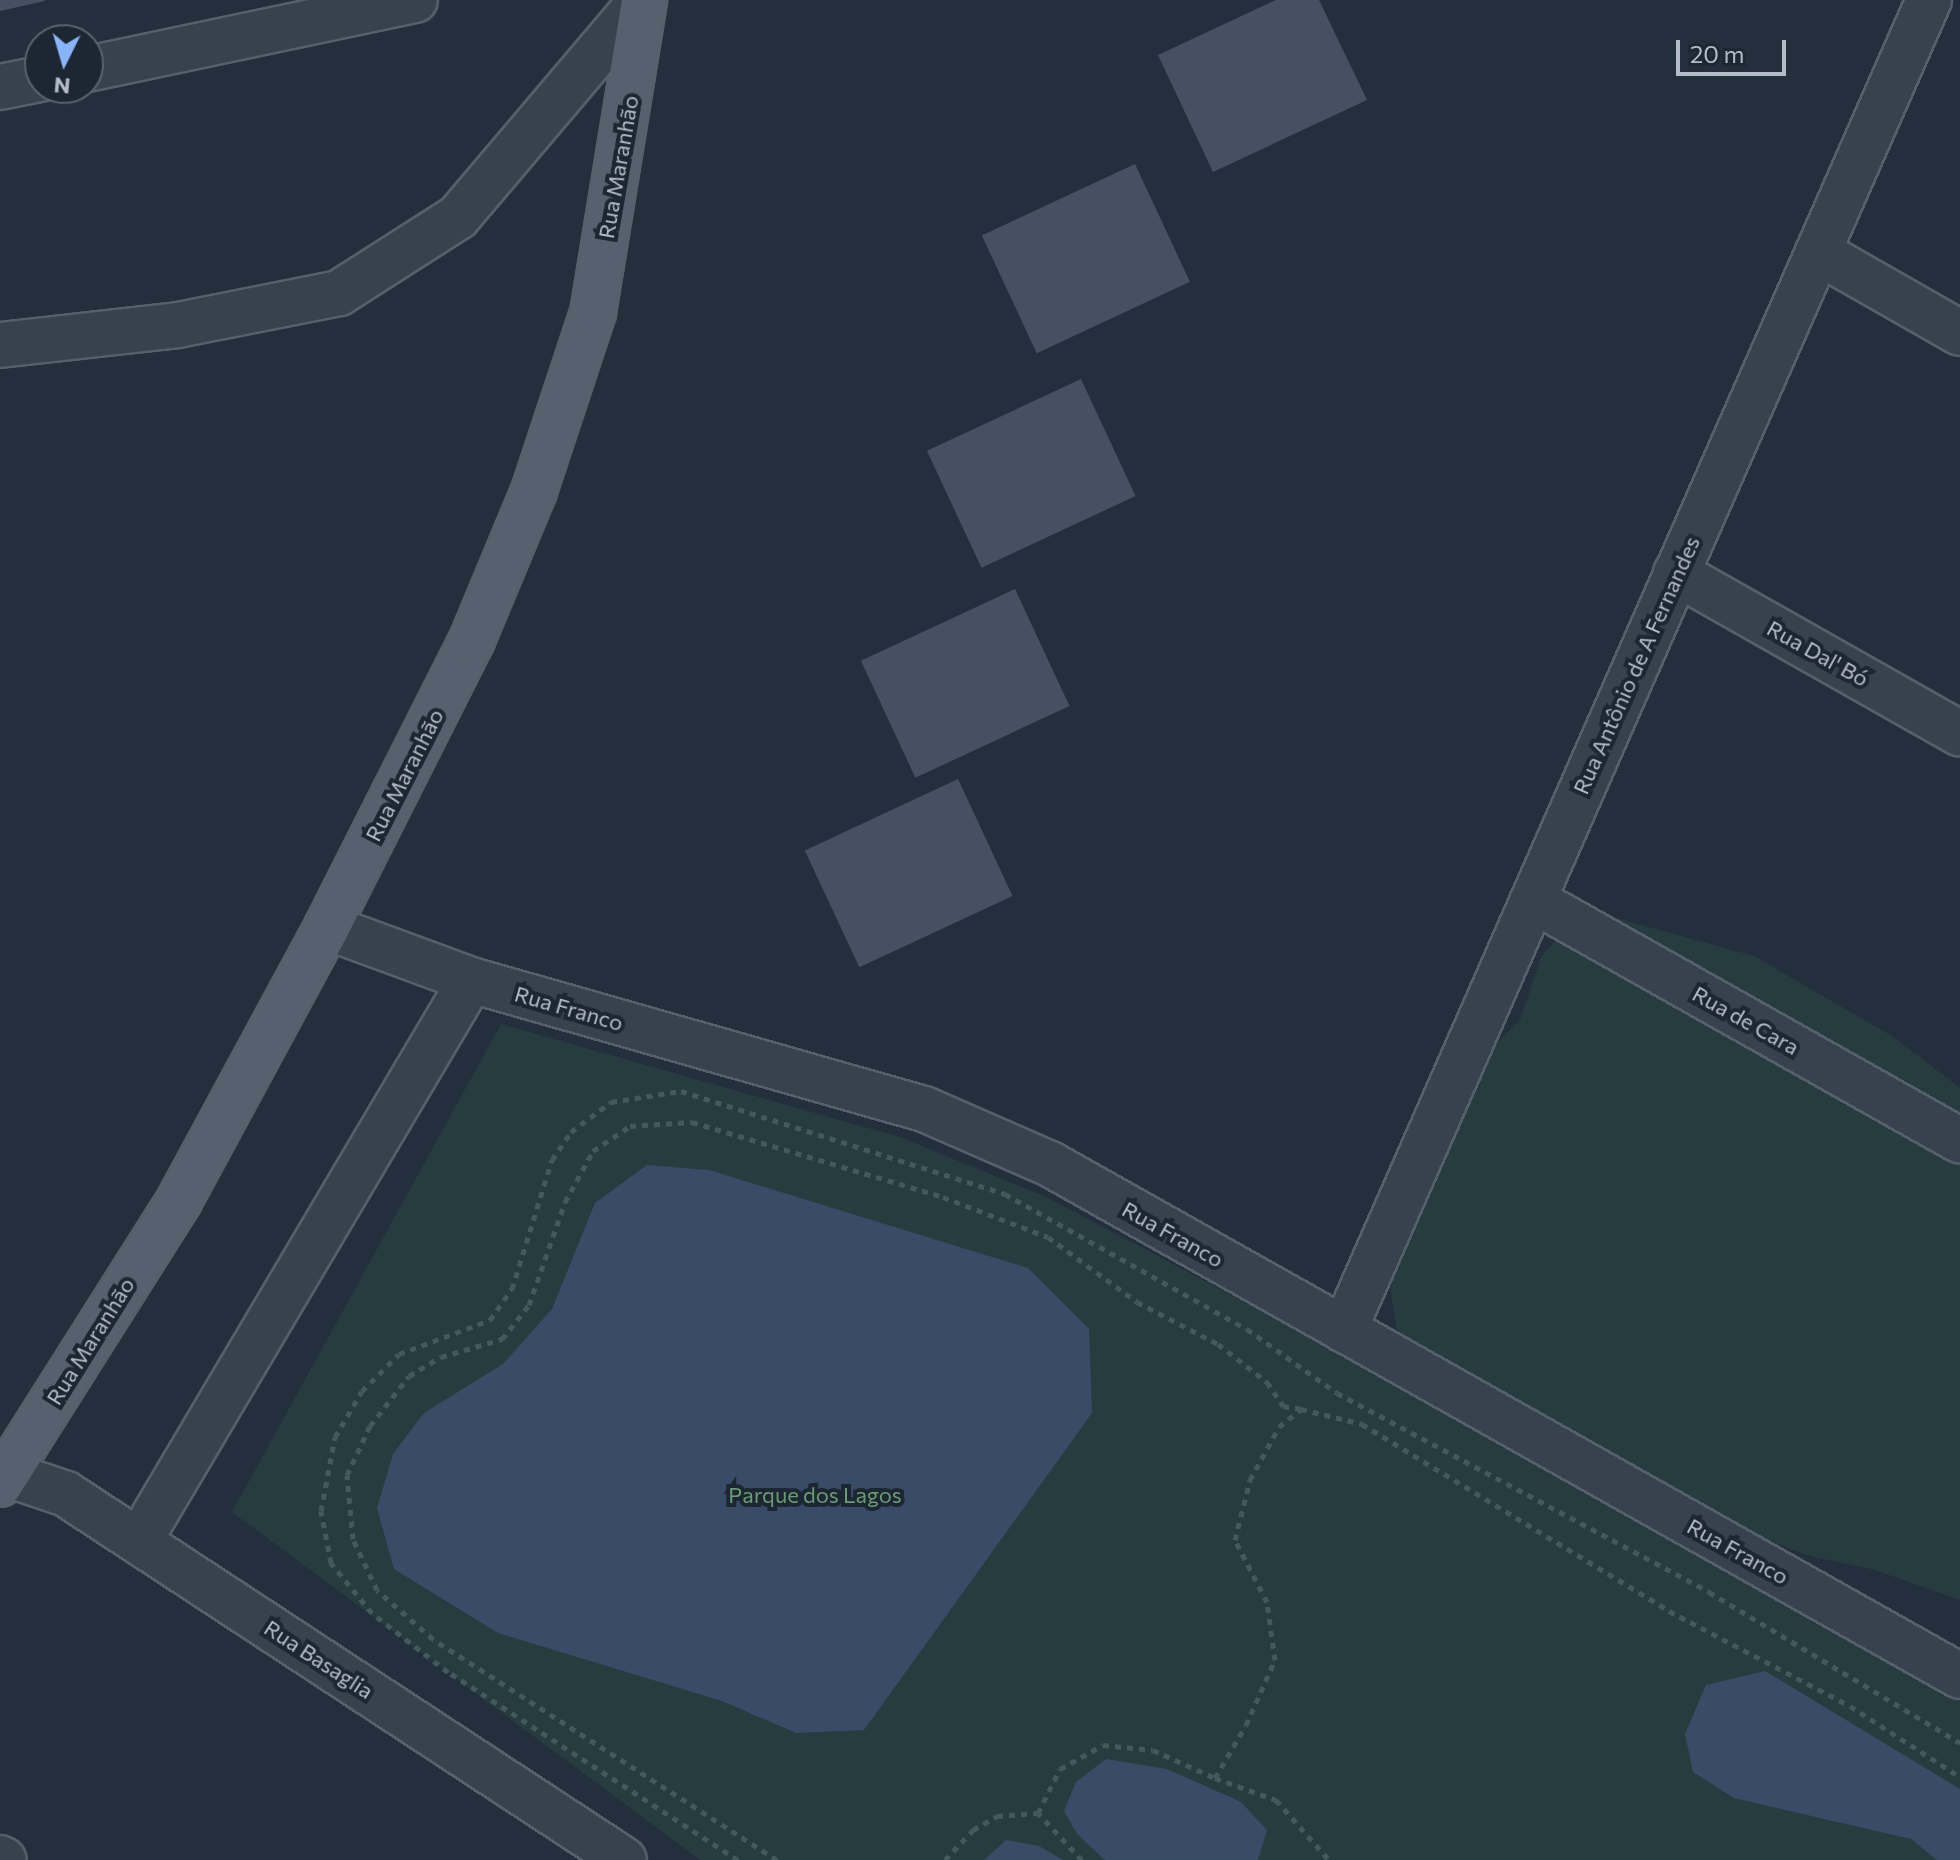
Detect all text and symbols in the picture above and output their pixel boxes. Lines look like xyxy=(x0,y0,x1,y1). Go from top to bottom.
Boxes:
north arrow xyxy=(24,24,104,104)
scale bar xyxy=(1680,24,1790,74)
text: 20 m xyxy=(1690,39,1744,68)
text: N xyxy=(53,72,71,101)
street label: Rua Maranhão xyxy=(592,93,644,241)
street label: Rua Antônio de A Fernandes xyxy=(1567,532,1705,798)
street label: Rua Dal' Bó xyxy=(1763,614,1873,692)
street label: Rua Maranhão xyxy=(359,704,449,846)
street label: Rua Franco xyxy=(512,980,626,1036)
street label: Rua de Cara xyxy=(1688,980,1804,1060)
street label: Rua Franco xyxy=(1118,1195,1228,1273)
street label: Rua Maranhão xyxy=(40,1273,140,1409)
park label: Parque dos Lagos xyxy=(728,1482,902,1508)
street label: Rua Franco xyxy=(1683,1512,1793,1590)
street label: Rua Basaglia xyxy=(260,1614,378,1704)

